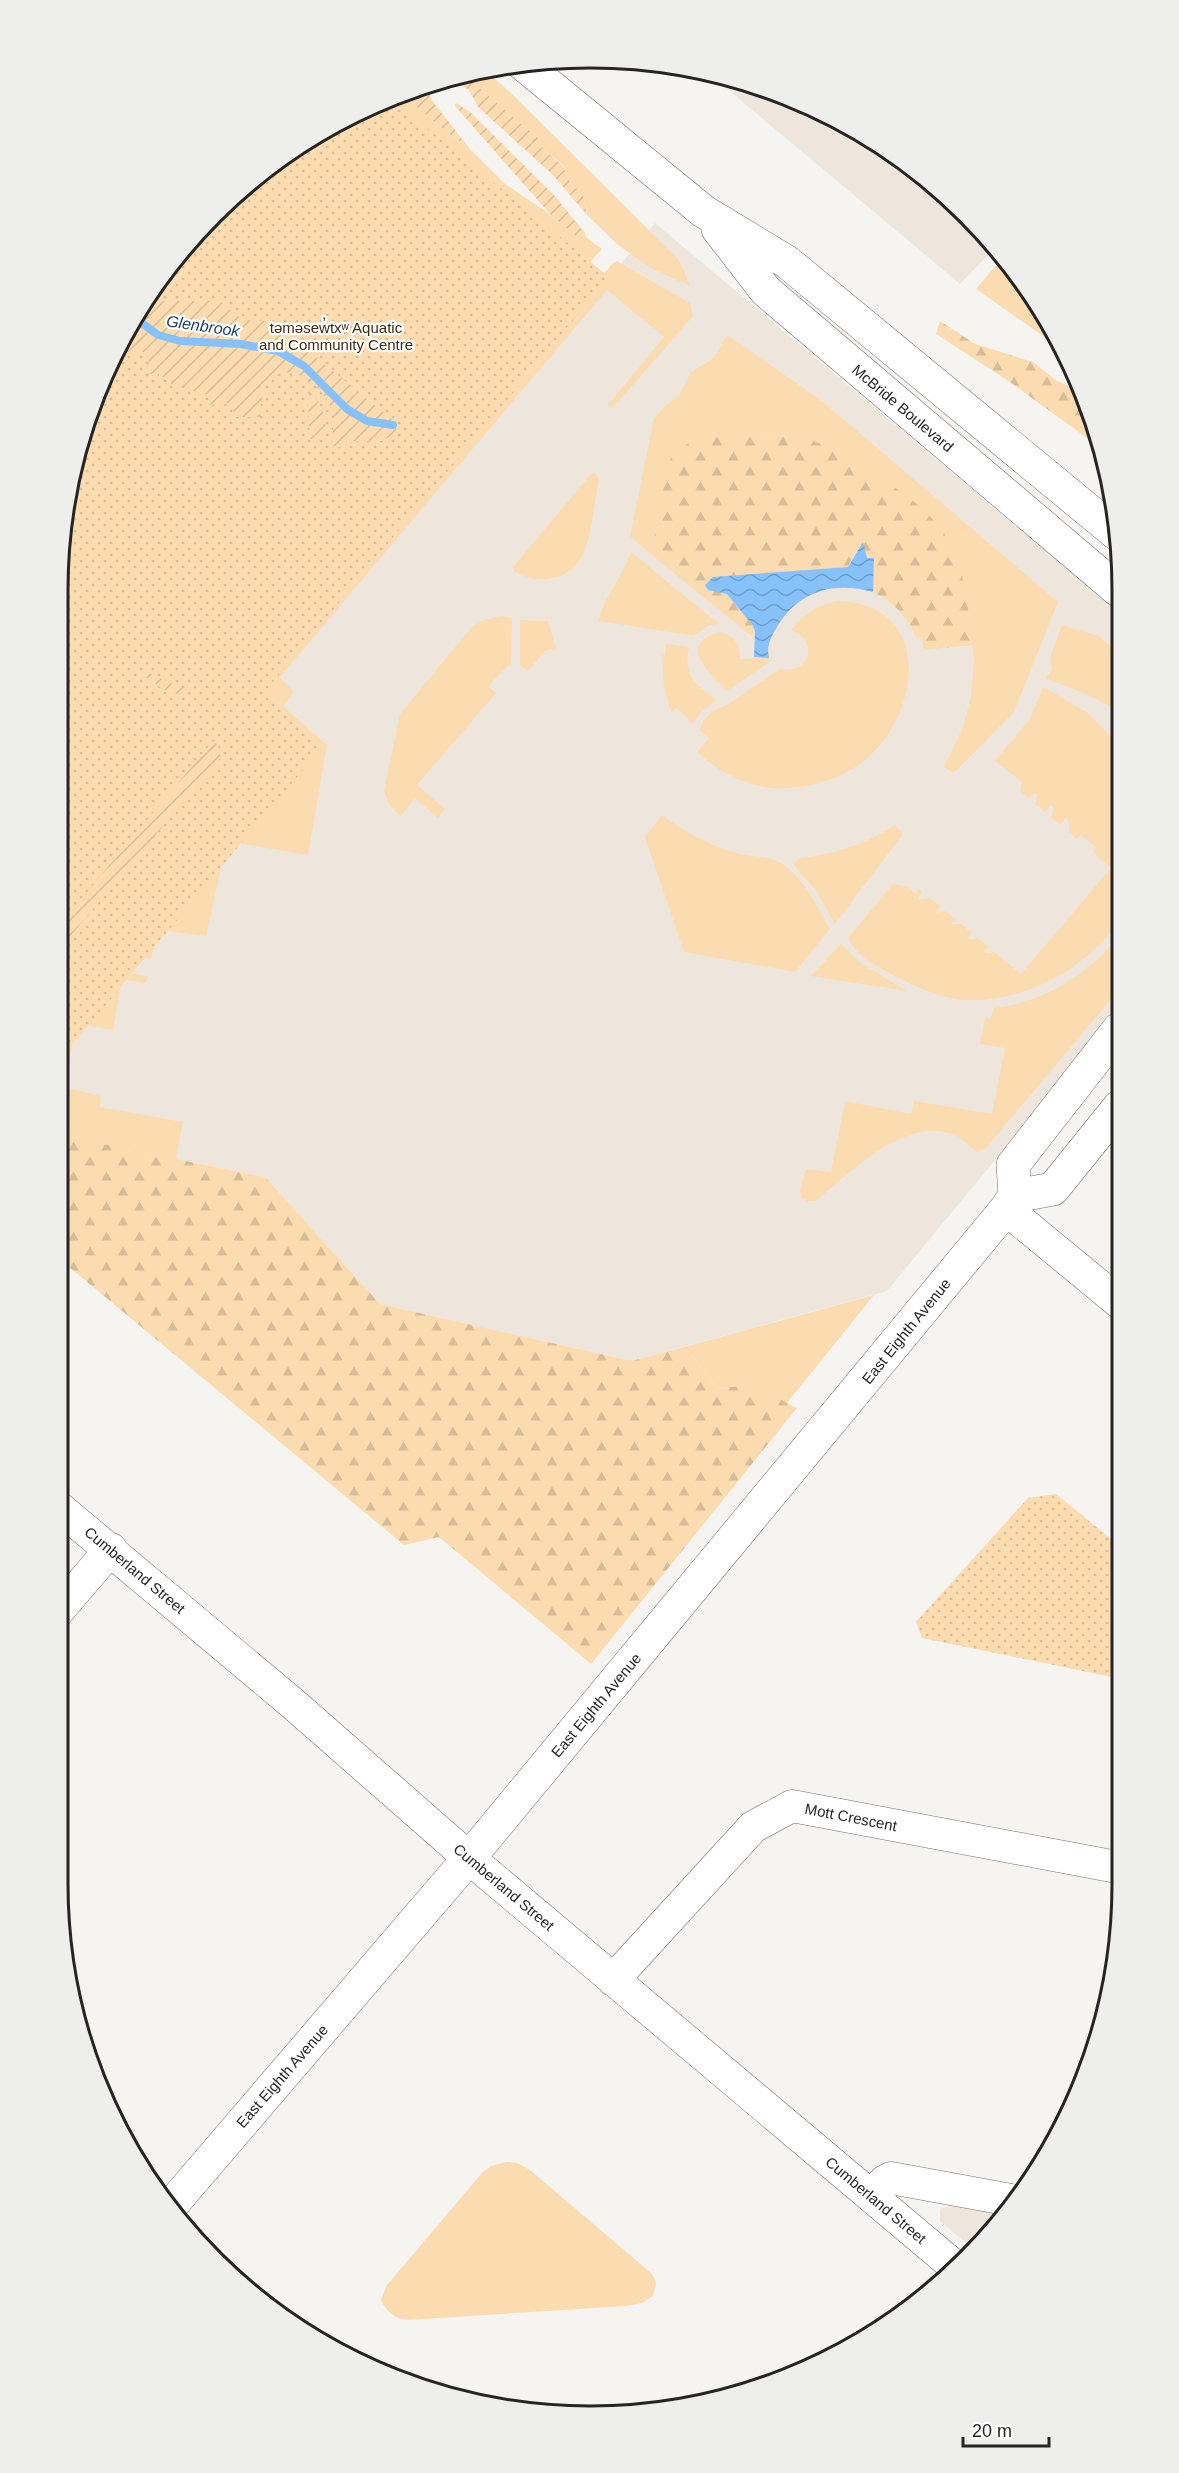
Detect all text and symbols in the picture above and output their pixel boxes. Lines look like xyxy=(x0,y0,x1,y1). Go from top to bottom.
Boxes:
water label: Glenbrook xyxy=(165,312,242,340)
park label: təməsew̓txʷ Aquatic and Community Centre xyxy=(259,317,413,353)
street label: McBride Boulevard xyxy=(849,361,957,455)
street label: East Eighth Avenue xyxy=(858,1275,954,1387)
street label: Cumberland Street xyxy=(81,1523,189,1618)
street label: East Eighth Avenue xyxy=(547,1649,645,1761)
street label: Mott Crescent xyxy=(804,1800,899,1834)
street label: Cumberland Street xyxy=(450,1840,558,1935)
street label: East Eighth Avenue xyxy=(233,2021,331,2131)
street label: Cumberland Street xyxy=(822,2153,930,2248)
scale bar xyxy=(963,2410,1048,2448)
text: 20 m xyxy=(972,2421,1012,2441)

